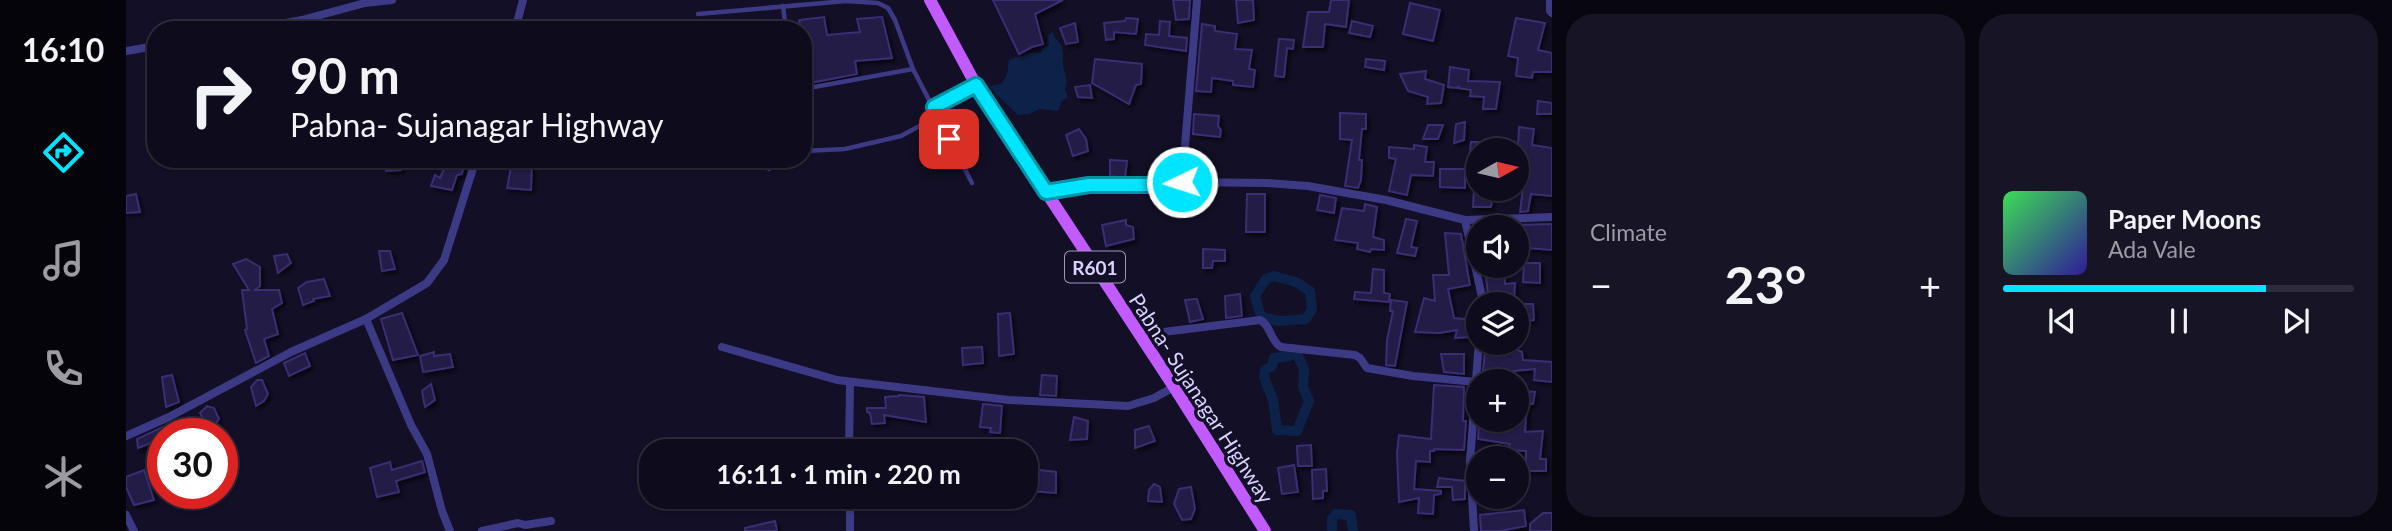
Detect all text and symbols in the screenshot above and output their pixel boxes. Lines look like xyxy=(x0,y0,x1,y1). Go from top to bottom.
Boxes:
text: 16:10 xyxy=(22,30,104,69)
text: 90 m xyxy=(290,46,400,104)
icon: right xyxy=(175,49,266,140)
text: Pabna- Sujanagar Highway xyxy=(290,105,664,144)
pin xyxy=(919,109,979,169)
icon: arrive xyxy=(930,120,968,158)
icon: directions xyxy=(39,128,88,177)
north arrow xyxy=(1466,138,1530,201)
map controls xyxy=(1466,138,1529,509)
position arrow xyxy=(1145,145,1219,219)
text: Paper Moons xyxy=(2108,203,2261,235)
button: sound xyxy=(1466,215,1529,278)
text: Climate xyxy=(1590,218,1667,246)
text: Ada Vale xyxy=(2108,235,2196,263)
icon: music xyxy=(39,236,88,285)
road number: R601 xyxy=(1065,252,1125,282)
text: 23° xyxy=(1725,253,1806,315)
text: − xyxy=(1590,262,1612,308)
text: + xyxy=(1919,262,1941,308)
street label: Pabna- Sujanagar Highway xyxy=(1125,288,1279,508)
button: layers xyxy=(1466,292,1529,355)
icon: previous xyxy=(2043,302,2081,340)
icon: pause xyxy=(2160,302,2198,340)
icon: next xyxy=(2277,302,2315,340)
icon: phone xyxy=(39,344,88,393)
button: + xyxy=(1466,369,1529,432)
speed limit sign: 30 xyxy=(147,418,238,509)
button: − xyxy=(1466,446,1529,509)
icon: climate xyxy=(39,452,88,501)
text: 16:11 · 1 min · 220 m xyxy=(716,458,961,490)

